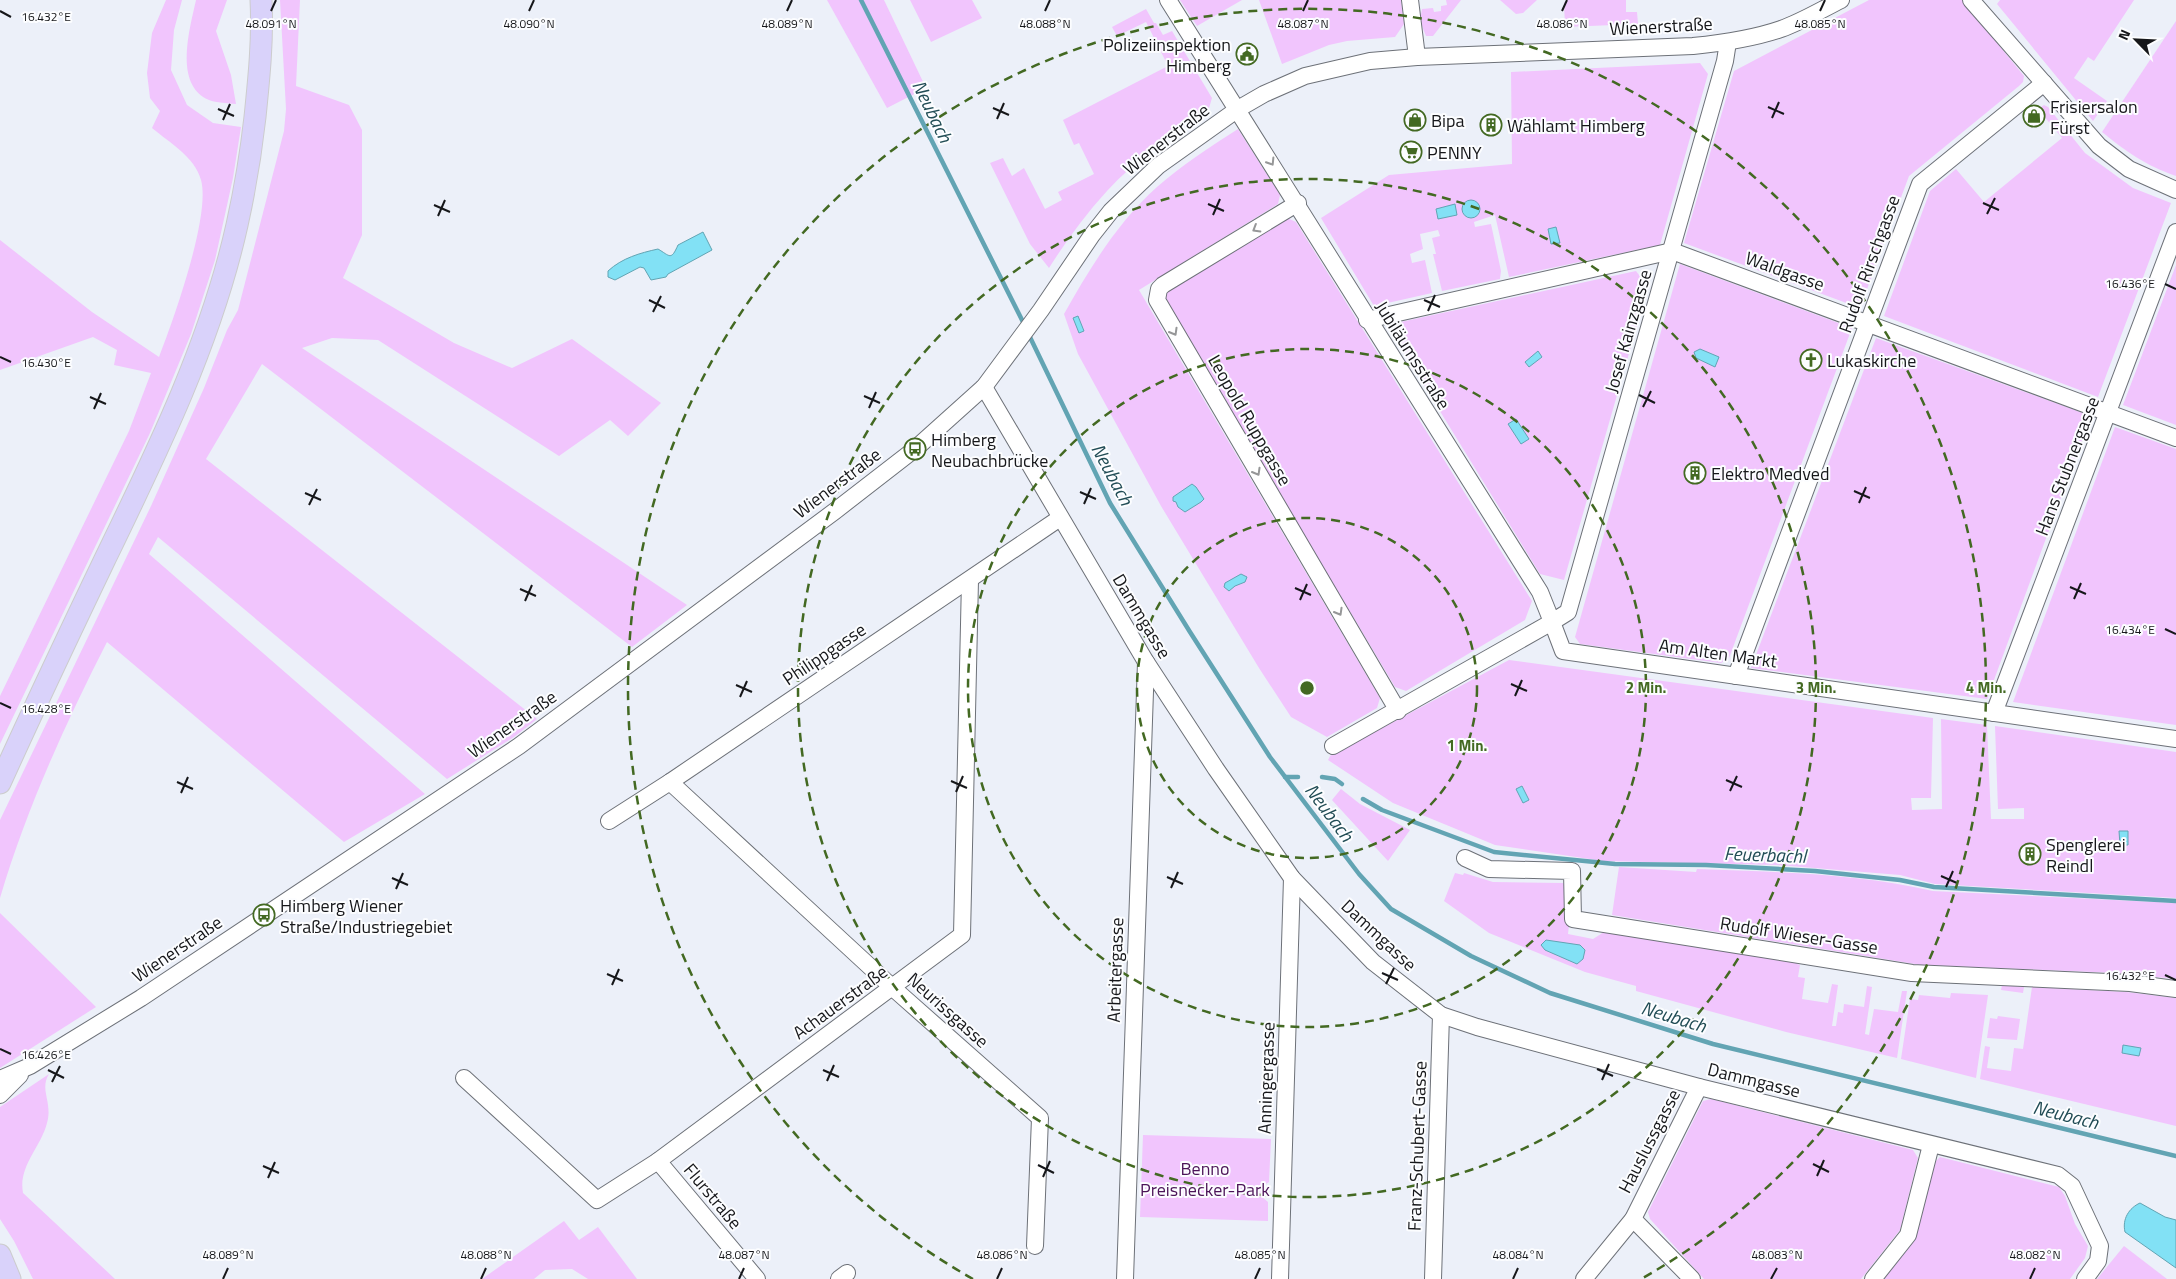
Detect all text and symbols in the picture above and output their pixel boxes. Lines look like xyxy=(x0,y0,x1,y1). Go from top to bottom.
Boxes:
text: 16.432°E xyxy=(21,7,71,26)
street label: Wienerstraße xyxy=(1609,10,1713,42)
text: 48.091°N xyxy=(245,14,297,33)
text: 48.090°N xyxy=(503,14,555,33)
text: 48.089°N xyxy=(761,14,813,33)
text: 48.088°N xyxy=(1019,14,1071,33)
text: 48.087°N xyxy=(1277,14,1329,33)
text: 48.086°N xyxy=(1536,14,1588,33)
text: 48.085°N xyxy=(1794,14,1846,33)
north arrow xyxy=(2111,15,2161,65)
text: N xyxy=(2112,26,2135,43)
place label: Polizeiinspektion Himberg xyxy=(1103,31,1231,79)
public building icon: Polizeiinspektion Himberg xyxy=(1235,42,1259,66)
water label: Neubach xyxy=(905,75,961,148)
place label: Frisiersalon Fürst xyxy=(2050,93,2138,141)
street label: Wienerstraße xyxy=(1117,97,1215,181)
shop icon: Frisiersalon Fürst xyxy=(2022,104,2046,128)
place label: Bipa xyxy=(1431,107,1465,134)
shop icon: Bipa xyxy=(1403,108,1427,132)
place label: Wählamt Himberg xyxy=(1507,112,1645,139)
building icon: Wählamt Himberg xyxy=(1479,113,1503,137)
place label: PENNY xyxy=(1427,139,1482,166)
supermarket icon: PENNY xyxy=(1399,140,1423,164)
one-way arrow xyxy=(1265,157,1275,166)
street label: Rudolf Rirschgasse xyxy=(1832,191,1906,337)
one-way arrow xyxy=(1252,222,1261,232)
street label: Waldgasse xyxy=(1742,244,1828,298)
street label: Josef Kainzgasse xyxy=(1597,266,1659,396)
text: 16.436°E xyxy=(2105,274,2155,293)
street label: Jubiläumsstraße xyxy=(1369,295,1457,415)
one-way arrow xyxy=(1168,326,1178,335)
place label: Lukaskirche xyxy=(1827,347,1916,374)
church icon: Lukaskirche xyxy=(1799,348,1823,372)
street label: Leopold Ruppgasse xyxy=(1201,349,1299,491)
text: 16.430°E xyxy=(21,353,71,372)
street label: Hans Stubnergasse xyxy=(2028,393,2106,539)
place label: Himberg Neubachbrücke xyxy=(931,426,1048,474)
bus stop icon: Himberg Neubachbrücke xyxy=(903,437,927,461)
water label: Neubach xyxy=(1085,438,1142,511)
street label: Wienerstraße xyxy=(788,441,886,525)
place label: Elektro Medved xyxy=(1711,460,1829,487)
building icon: Elektro Medved xyxy=(1683,461,1707,485)
one-way arrow xyxy=(1251,466,1261,475)
street label: Dammgasse xyxy=(1106,568,1178,664)
one-way arrow xyxy=(1333,606,1343,615)
street label: Philippgasse xyxy=(777,616,871,692)
text: 16.434°E xyxy=(2105,620,2155,639)
street label: Am Alten Markt xyxy=(1657,631,1779,675)
text: 2 Min. xyxy=(1626,676,1666,699)
text: 3 Min. xyxy=(1796,676,1836,699)
text: 4 Min. xyxy=(1966,676,2006,699)
centre of rings xyxy=(1298,679,1316,697)
street label: Wienerstraße xyxy=(462,683,562,765)
text: 16.428°E xyxy=(21,699,71,718)
text: 1 Min. xyxy=(1447,734,1487,757)
water label: Neubach xyxy=(1298,777,1362,848)
place label: Spenglerei Reindl xyxy=(2046,831,2126,879)
water label: Feuerbachl xyxy=(1723,838,1808,870)
building icon: Spenglerei Reindl xyxy=(2018,842,2042,866)
place label: Himberg Wiener Straße/Industriegebiet xyxy=(280,892,453,940)
street label: Dammgasse xyxy=(1335,893,1423,977)
bus stop icon: Himberg Wiener Straße/Industriegebiet xyxy=(252,903,276,927)
street label: Wienerstraße xyxy=(127,909,227,989)
street label: Rudolf Wieser-Gasse xyxy=(1718,909,1880,961)
street label: Arbeitergasse xyxy=(1100,917,1130,1023)
street label: Achauerstraße xyxy=(787,958,893,1046)
street label: Neurissgasse xyxy=(901,966,995,1054)
text: 16.432°E xyxy=(2105,966,2155,985)
water label: Neubach xyxy=(1638,992,1710,1040)
street label: Anningergasse xyxy=(1251,1021,1281,1135)
text: 16.426°E xyxy=(21,1045,71,1064)
street label: Dammgasse xyxy=(1705,1055,1803,1105)
street label: Franz-Schubert-Gasse xyxy=(1401,1060,1433,1232)
street label: Hauslussgasse xyxy=(1611,1084,1687,1198)
water label: Neubach xyxy=(2030,1092,2102,1136)
park label: Benno Preisnecker-Park xyxy=(1140,1155,1270,1203)
street label: Flurstraße xyxy=(677,1157,749,1235)
text: 48.089°N xyxy=(202,1245,254,1264)
text: 48.088°N xyxy=(460,1245,512,1264)
text: 48.087°N xyxy=(718,1245,770,1264)
text: 48.086°N xyxy=(976,1245,1028,1264)
text: 48.085°N xyxy=(1234,1245,1286,1264)
text: 48.084°N xyxy=(1492,1245,1544,1264)
text: 48.083°N xyxy=(1751,1245,1803,1264)
text: 48.082°N xyxy=(2009,1245,2061,1264)

